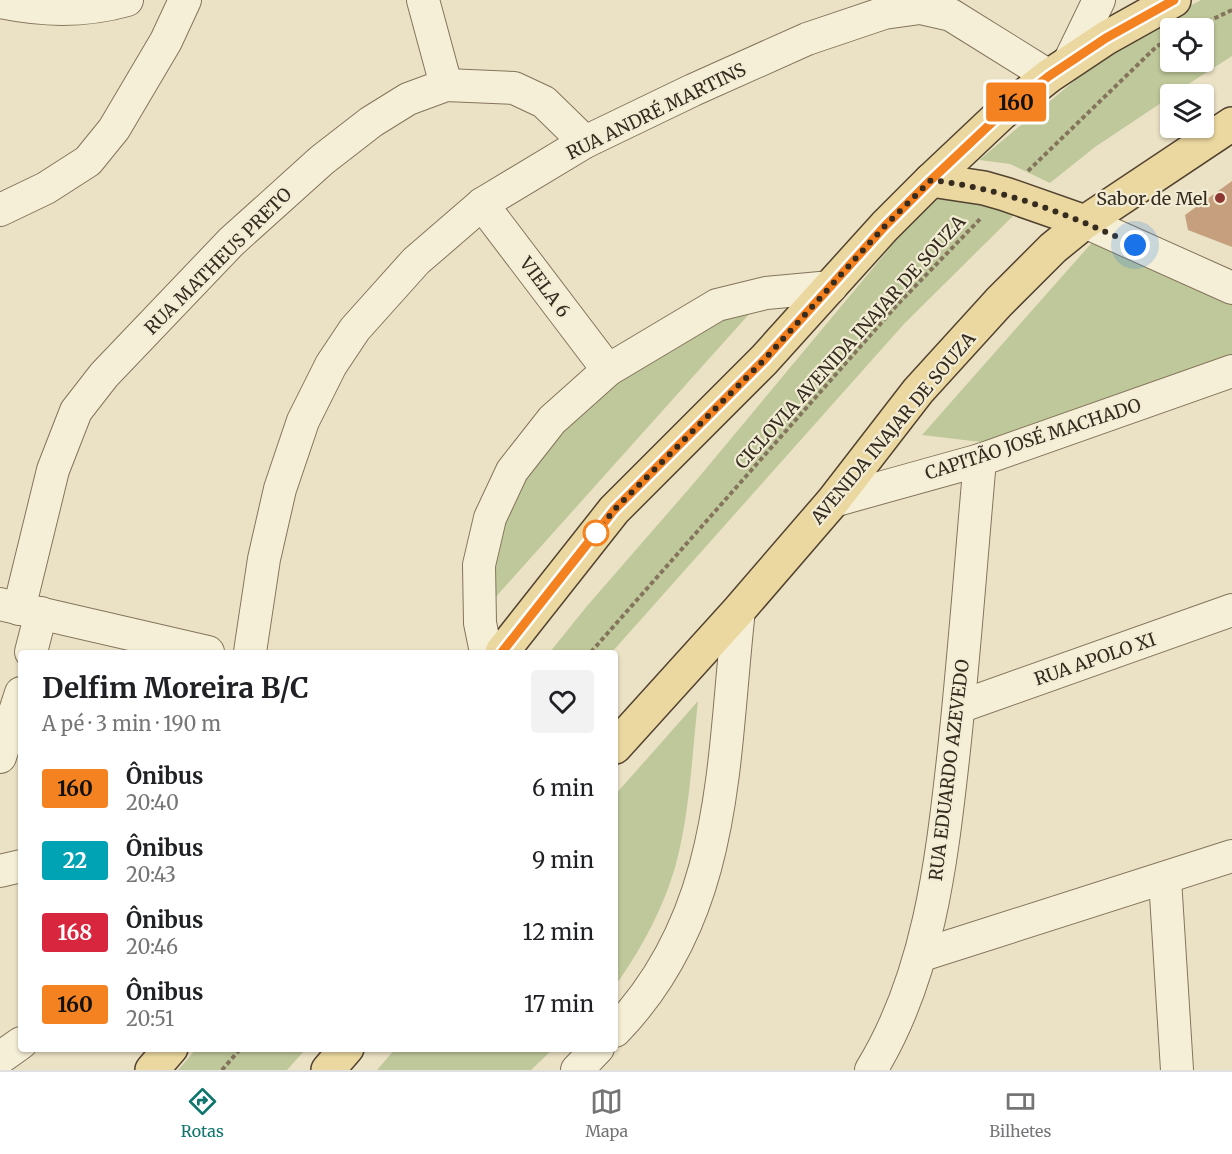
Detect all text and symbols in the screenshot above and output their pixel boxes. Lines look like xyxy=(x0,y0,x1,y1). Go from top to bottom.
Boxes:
map controls xyxy=(1160,18,1214,138)
button: locate xyxy=(1160,18,1214,72)
street label: RUA ANDRÉ MARTINS xyxy=(563,57,750,164)
line badge: 160 xyxy=(982,82,1050,122)
button: layers xyxy=(1160,84,1214,138)
text: 160 xyxy=(998,89,1034,116)
street label: RUA MATHEUS PRETO xyxy=(140,183,296,339)
place label: Sabor de Mel xyxy=(1096,187,1208,210)
marker: Sabor de Mel xyxy=(1213,191,1227,205)
street label: CICLOVIA AVENIDA INAJAR DE SOUZA xyxy=(730,211,970,473)
your location xyxy=(1120,230,1150,260)
street label: VIELA 6 xyxy=(514,251,575,322)
street label: AVENIDA INAJAR DE SOUZA xyxy=(806,328,980,528)
street label: CAPITÃO JOSÉ MACHADO xyxy=(922,393,1144,485)
unlabelled marker xyxy=(583,520,609,546)
street label: RUA APOLO XI xyxy=(1031,627,1159,691)
street label: RUA EDUARDO AZEVEDO xyxy=(924,658,974,882)
text: Delfim Moreira B/C xyxy=(42,670,309,706)
button: heart xyxy=(531,670,594,733)
text: A pé · 3 min · 190 m xyxy=(42,711,221,736)
text: Ônibus xyxy=(126,762,203,790)
text: 6 min xyxy=(532,774,594,802)
text: 160 xyxy=(57,775,93,802)
text: 20:40 xyxy=(126,790,179,815)
text: Ônibus xyxy=(126,834,203,862)
text: 9 min xyxy=(532,846,594,874)
text: 22 xyxy=(63,847,87,874)
text: 20:43 xyxy=(126,862,176,887)
text: Ônibus xyxy=(126,906,203,934)
text: 12 min xyxy=(523,918,594,946)
text: 168 xyxy=(58,919,92,946)
text: 20:46 xyxy=(126,934,178,959)
text: Ônibus xyxy=(126,978,203,1006)
text: 17 min xyxy=(524,990,594,1018)
text: 160 xyxy=(57,991,93,1018)
text: 20:51 xyxy=(126,1006,174,1031)
tab: Rotas xyxy=(181,1085,224,1141)
tab: Mapa xyxy=(585,1085,628,1141)
tab: Bilhetes xyxy=(989,1085,1051,1141)

